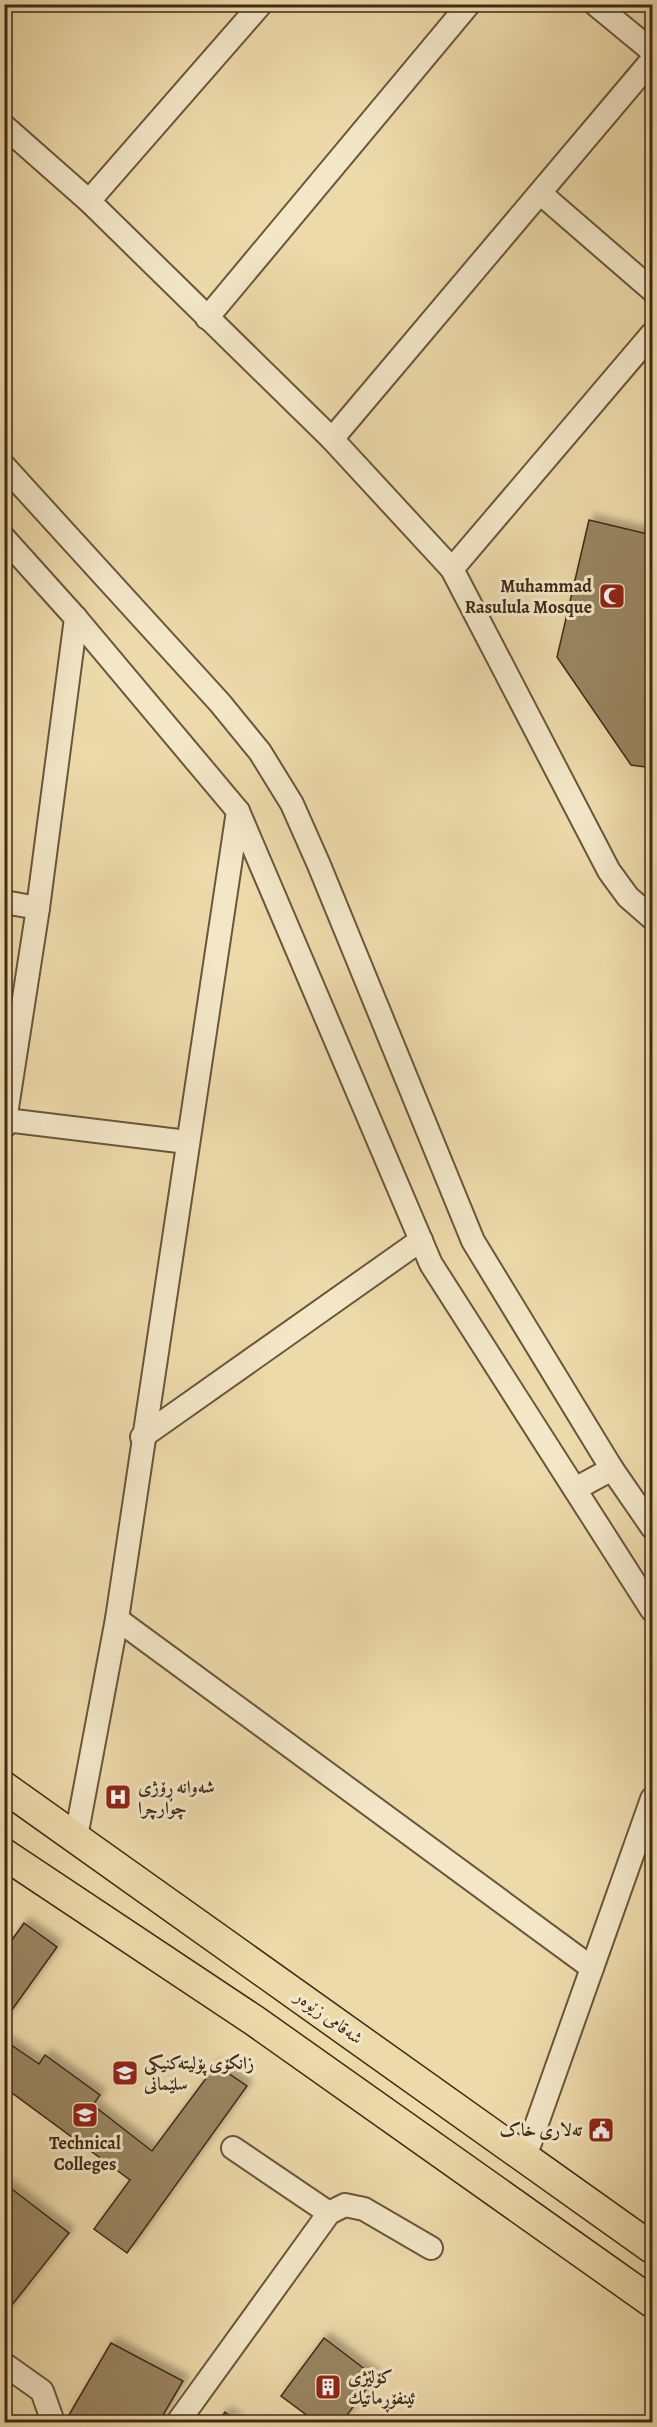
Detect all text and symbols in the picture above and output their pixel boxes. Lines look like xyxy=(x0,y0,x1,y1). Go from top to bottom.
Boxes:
place label: Muhammad Rasulula Mosque xyxy=(465,574,592,619)
mosque icon: Muhammad Rasulula Mosque xyxy=(597,581,627,611)
place label: شەوانە ڕۆژی چوارچرا xyxy=(138,1775,215,1820)
hospital icon: شەوانە ڕۆژی چوارچرا xyxy=(103,1782,133,1812)
street label: شەقامی زێوەر xyxy=(289,1983,368,2050)
place label: زانکۆی پۆلیتەکنیکی سلێمانی xyxy=(143,2051,254,2096)
school or university icon: زانکۆی پۆلیتەکنیکی سلێمانی xyxy=(110,2058,140,2088)
school or university icon: Technical Colleges xyxy=(70,2100,100,2130)
public building icon: تەلاری خاک xyxy=(586,2115,616,2145)
place label: تەلاری خاک xyxy=(499,2118,583,2142)
place label: Technical Colleges xyxy=(49,2131,121,2176)
place label: کۆلێژی ئینفۆڕماتیك xyxy=(348,2365,416,2413)
building icon: کۆلێژی ئینفۆڕماتیك xyxy=(313,2372,343,2402)

